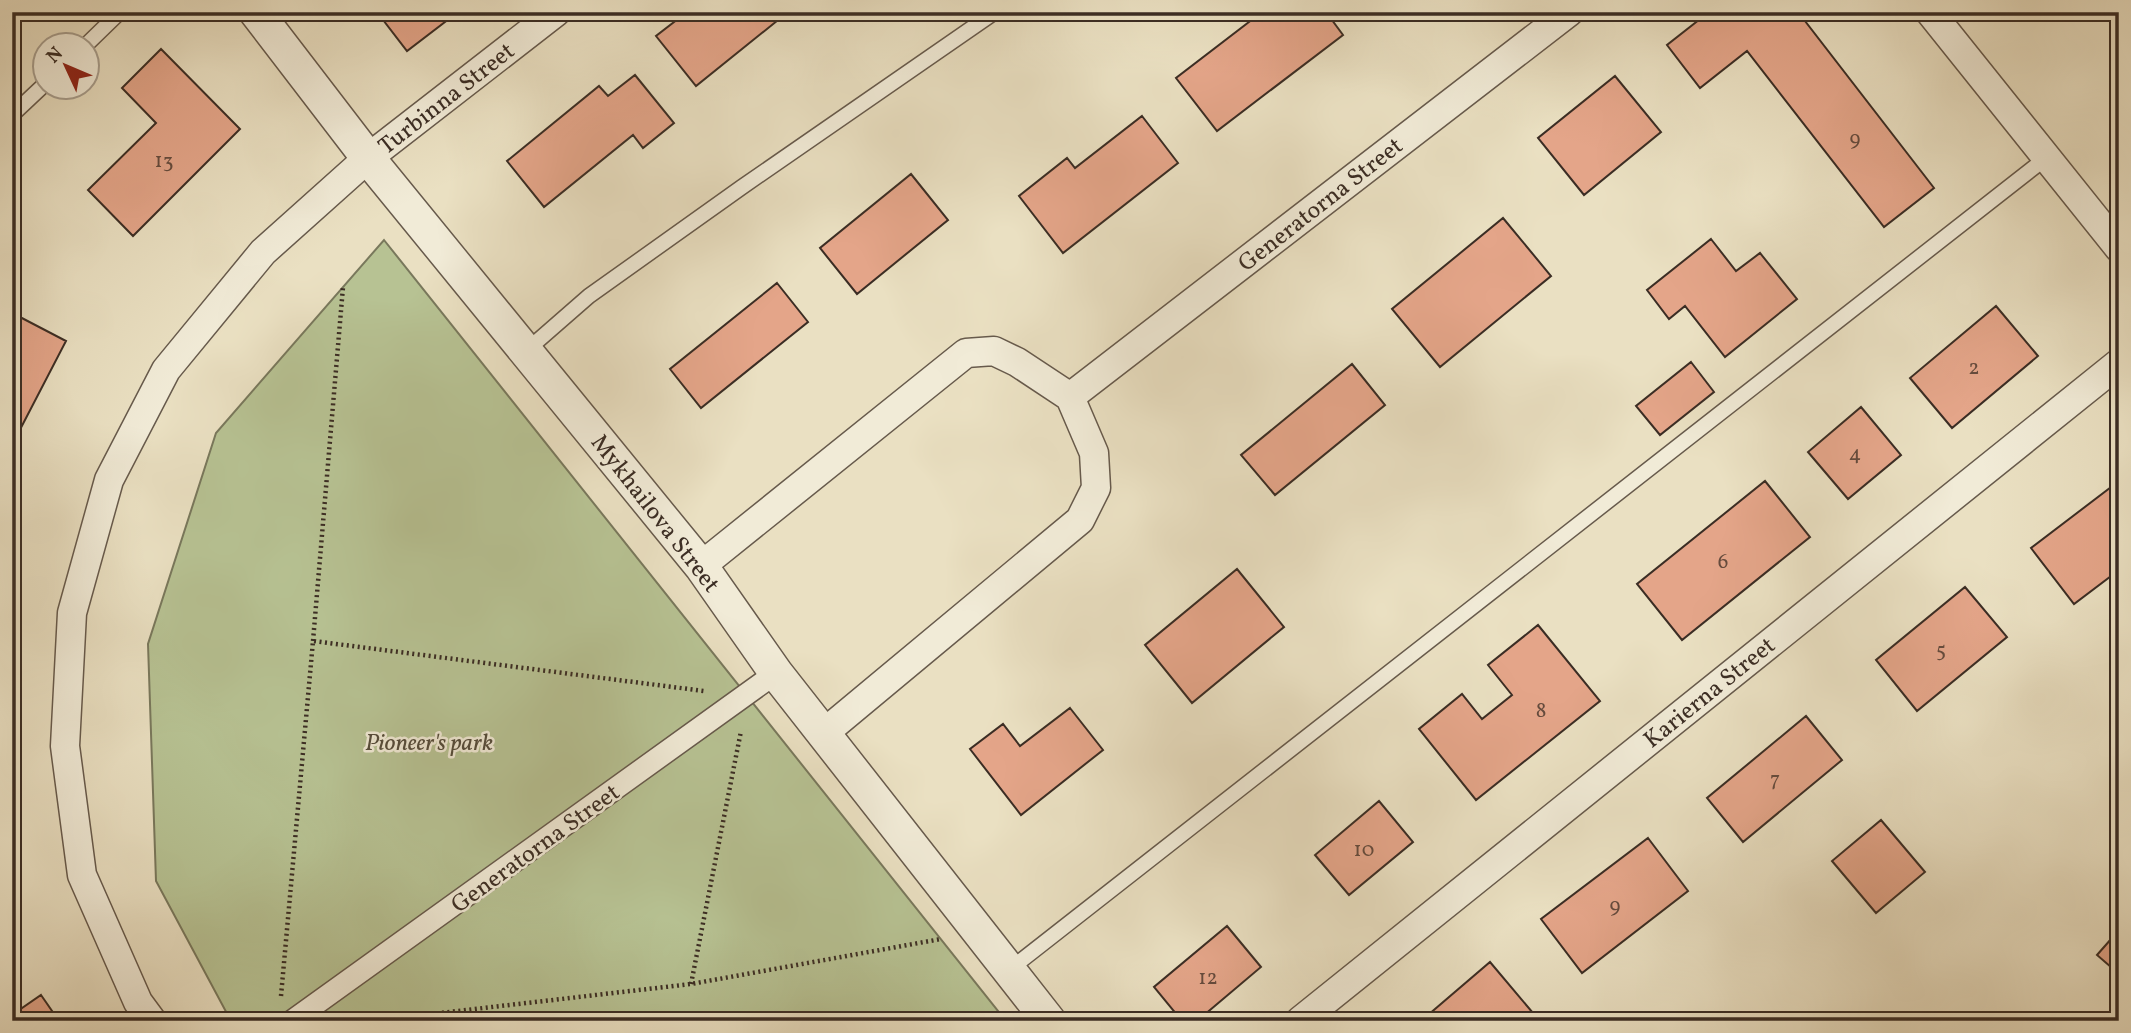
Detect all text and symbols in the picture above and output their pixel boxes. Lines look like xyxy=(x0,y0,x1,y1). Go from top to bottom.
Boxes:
north arrow xyxy=(32,32,102,102)
street label: Turbinna Street xyxy=(372,35,523,164)
text: N xyxy=(41,41,69,70)
house number: 9 xyxy=(1850,125,1861,154)
street label: Generatorna Street xyxy=(1231,130,1411,281)
house number: 13 xyxy=(155,147,173,176)
house number: 2 xyxy=(1968,354,1980,383)
street label: Mykhailova Street xyxy=(582,428,727,601)
house number: 4 xyxy=(1849,440,1861,469)
house number: 6 xyxy=(1718,548,1728,577)
street label: Karierna Street xyxy=(1637,630,1783,757)
house number: 5 xyxy=(1936,636,1946,665)
house number: 8 xyxy=(1536,697,1546,726)
park label: Pioneer's park xyxy=(365,727,493,761)
house number: 7 xyxy=(1770,766,1780,795)
street label: Generatorna Street xyxy=(445,777,628,923)
house number: 10 xyxy=(1354,836,1374,865)
house number: 9 xyxy=(1610,892,1621,921)
house number: 12 xyxy=(1198,964,1218,993)

